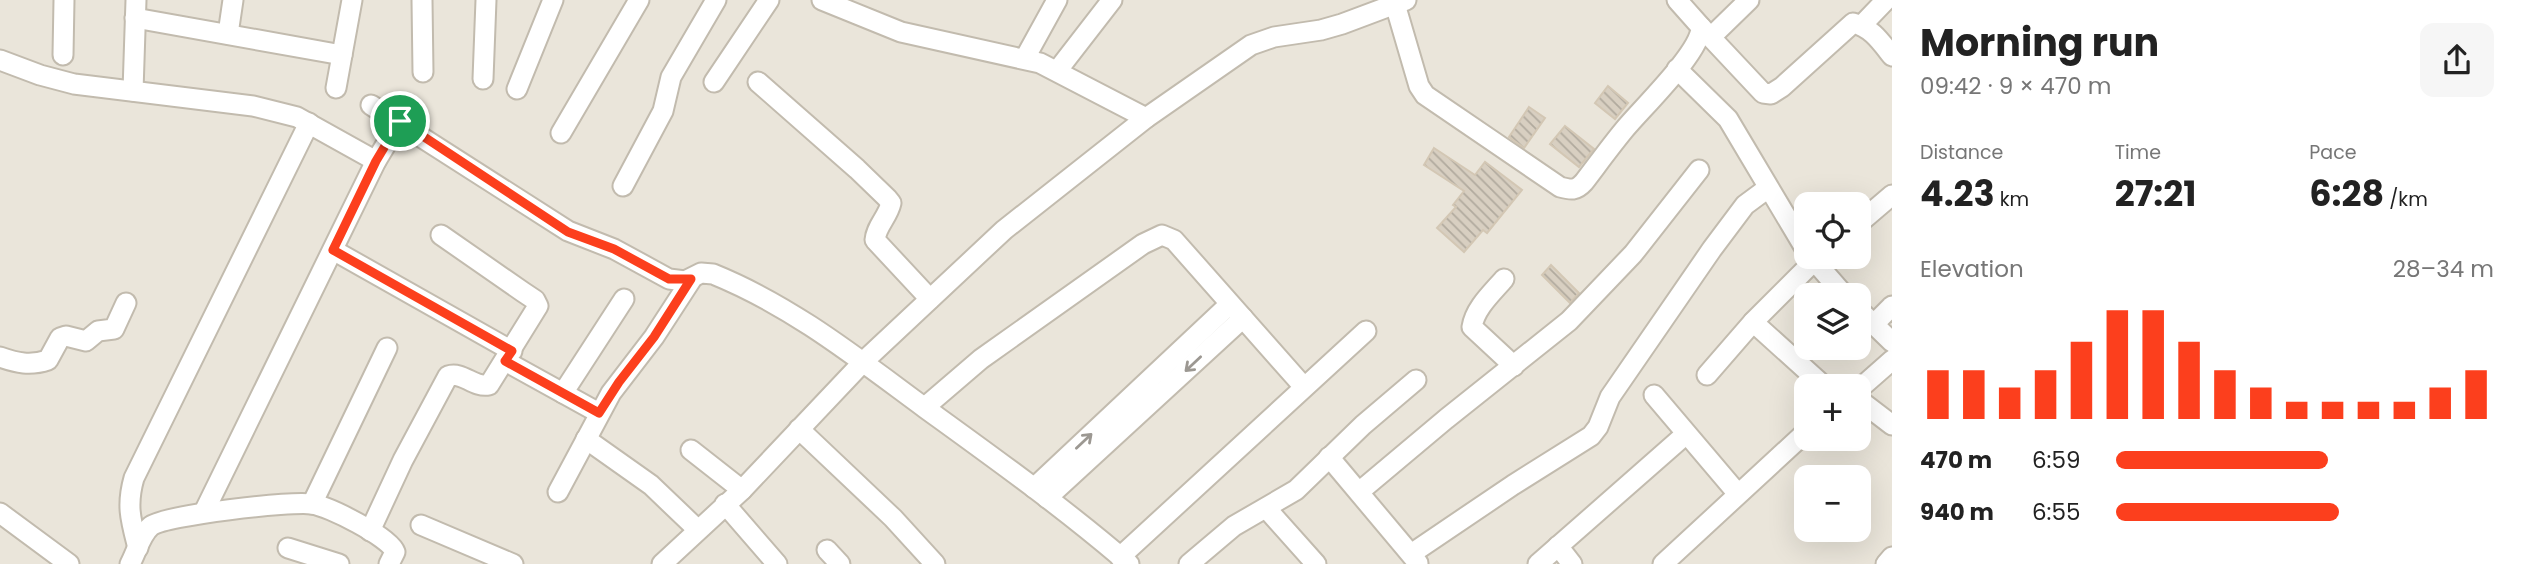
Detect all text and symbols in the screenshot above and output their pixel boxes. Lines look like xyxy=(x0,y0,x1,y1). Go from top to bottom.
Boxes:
text: Morning run xyxy=(1920,16,2159,69)
button: share xyxy=(2420,23,2494,97)
text: 09:42 · 9 × 470 m xyxy=(1920,70,2112,102)
pin xyxy=(370,91,430,151)
icon: arrive xyxy=(381,102,419,140)
text: Distance xyxy=(1920,139,2003,166)
text: Time xyxy=(2115,139,2161,166)
text: Pace xyxy=(2309,139,2357,166)
text: 4.23 xyxy=(1920,169,1995,218)
text: 27:21 xyxy=(2115,169,2196,218)
text: 6:28 xyxy=(2309,169,2384,218)
text: km xyxy=(1995,186,2029,213)
text: /km xyxy=(2384,186,2428,213)
map controls xyxy=(1794,192,1871,542)
button: locate xyxy=(1794,192,1871,269)
text: Elevation xyxy=(1920,253,2024,285)
text: 28–34 m xyxy=(2393,253,2494,285)
button: layers xyxy=(1794,283,1871,360)
one-way arrow xyxy=(1184,356,1202,372)
button: + xyxy=(1794,374,1871,451)
one-way arrow xyxy=(1075,433,1092,450)
text: 470 m xyxy=(1920,444,1992,476)
text: 6:59 xyxy=(2032,444,2080,476)
button: − xyxy=(1794,465,1871,542)
text: 940 m xyxy=(1920,496,1994,528)
text: 6:55 xyxy=(2032,496,2080,528)

